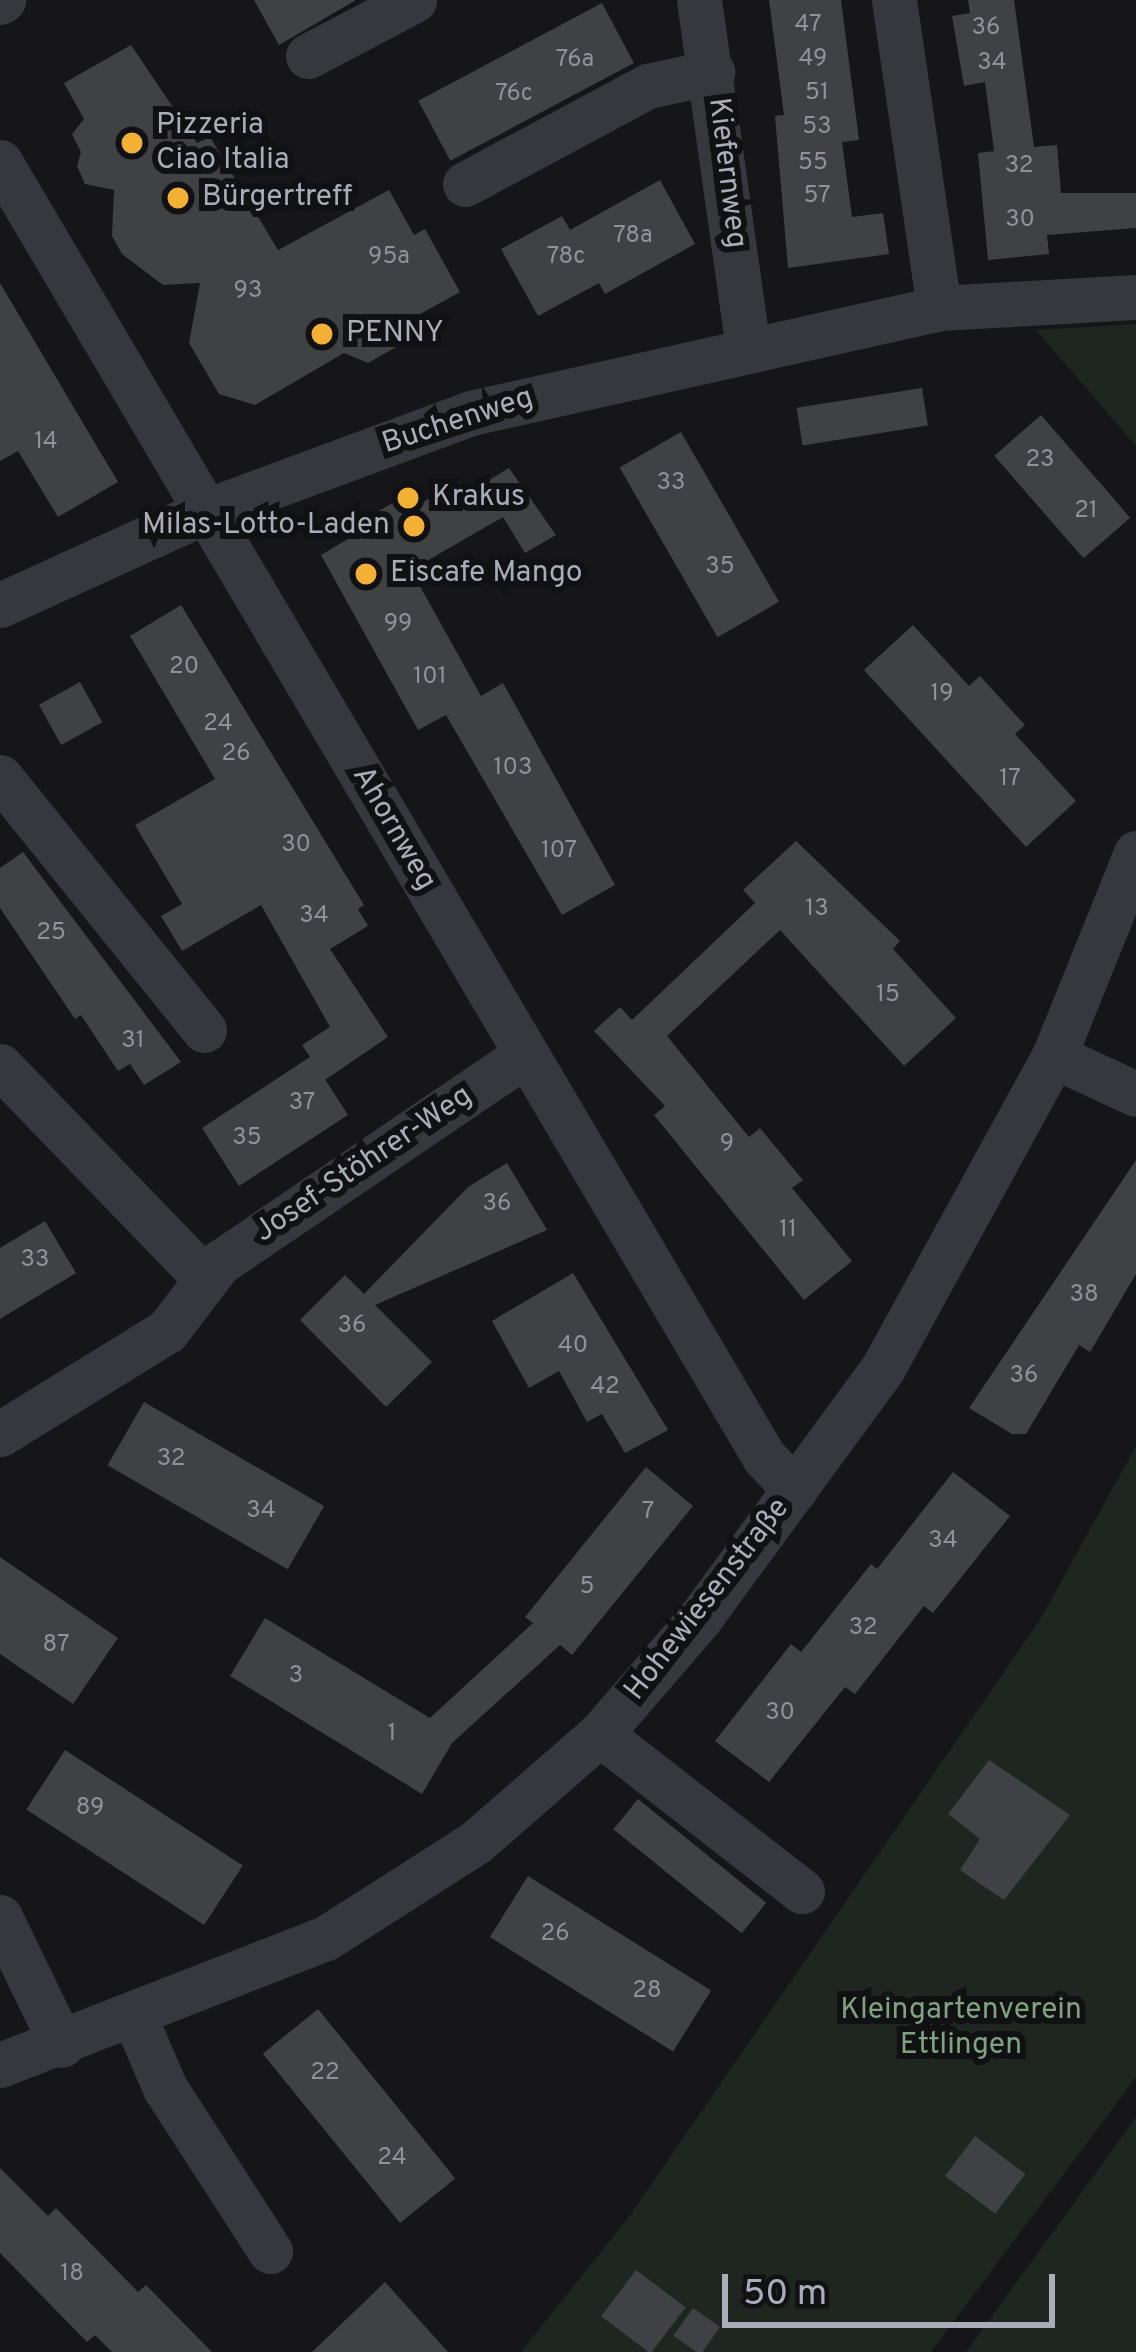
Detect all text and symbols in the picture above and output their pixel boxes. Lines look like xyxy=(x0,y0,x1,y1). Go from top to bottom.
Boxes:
house number: 47 xyxy=(794,12,822,40)
house number: 36 xyxy=(972,15,1000,43)
house number: 49 xyxy=(799,46,827,74)
house number: 76a xyxy=(556,47,594,75)
house number: 34 xyxy=(977,50,1007,78)
house number: 51 xyxy=(805,80,829,108)
house number: 76c xyxy=(495,81,533,109)
street label: Kiefernweg xyxy=(699,96,753,250)
place label: Pizzeria Ciao Italia xyxy=(156,108,290,178)
house number: 53 xyxy=(802,114,832,142)
marker: Pizzeria Ciao Italia xyxy=(119,130,145,156)
house number: 55 xyxy=(798,150,828,178)
house number: 32 xyxy=(1005,153,1033,181)
place label: Bürgertreff xyxy=(202,180,352,216)
house number: 57 xyxy=(803,183,831,211)
marker: Bürgertreff xyxy=(165,185,191,211)
house number: 30 xyxy=(1005,207,1035,235)
house number: 78a xyxy=(613,223,653,251)
house number: 95a xyxy=(368,244,410,272)
house number: 78c xyxy=(547,244,585,272)
house number: 93 xyxy=(234,278,262,306)
place label: PENNY xyxy=(346,316,444,352)
marker: PENNY xyxy=(309,321,335,347)
street label: Buchenweg xyxy=(378,381,538,463)
house number: 14 xyxy=(34,429,58,457)
house number: 23 xyxy=(1025,447,1055,475)
house number: 33 xyxy=(657,470,685,498)
place label: Krakus xyxy=(432,480,525,516)
marker: Krakus xyxy=(395,485,421,511)
house number: 21 xyxy=(1074,498,1098,526)
place label: Milas-Lotto-Laden xyxy=(142,508,390,544)
marker: Milas-Lotto-Laden xyxy=(401,513,427,539)
house number: 35 xyxy=(705,554,735,582)
place label: Eiscafe Mango xyxy=(390,556,582,592)
marker: Eiscafe Mango xyxy=(353,561,379,587)
house number: 99 xyxy=(384,611,412,639)
house number: 20 xyxy=(169,654,199,682)
house number: 101 xyxy=(413,664,447,692)
house number: 19 xyxy=(930,681,954,709)
house number: 24 xyxy=(203,711,233,739)
house number: 26 xyxy=(221,741,251,769)
house number: 103 xyxy=(494,755,532,783)
street label: Ahornweg xyxy=(343,761,443,897)
house number: 17 xyxy=(999,766,1021,794)
house number: 30 xyxy=(281,832,311,860)
house number: 107 xyxy=(541,838,577,866)
house number: 13 xyxy=(805,896,829,924)
house number: 34 xyxy=(299,903,329,931)
house number: 25 xyxy=(36,920,66,948)
house number: 15 xyxy=(876,982,900,1010)
house number: 31 xyxy=(121,1028,145,1056)
street label: Josef-Stöhrer-Weg xyxy=(248,1079,480,1251)
house number: 37 xyxy=(289,1090,315,1118)
house number: 35 xyxy=(232,1125,262,1153)
house number: 9 xyxy=(720,1131,734,1159)
house number: 36 xyxy=(483,1191,511,1219)
house number: 11 xyxy=(779,1217,797,1245)
house number: 33 xyxy=(21,1247,49,1275)
house number: 38 xyxy=(1069,1282,1099,1310)
house number: 36 xyxy=(338,1313,366,1341)
house number: 40 xyxy=(558,1333,588,1361)
house number: 36 xyxy=(1010,1363,1038,1391)
house number: 42 xyxy=(590,1374,620,1402)
house number: 32 xyxy=(157,1446,185,1474)
street label: Hohewiesenstraße xyxy=(618,1492,798,1708)
house number: 34 xyxy=(246,1498,276,1526)
house number: 7 xyxy=(642,1499,654,1527)
house number: 34 xyxy=(928,1528,958,1556)
house number: 5 xyxy=(580,1574,594,1602)
house number: 32 xyxy=(849,1615,877,1643)
house number: 87 xyxy=(43,1632,69,1660)
house number: 3 xyxy=(289,1663,303,1691)
house number: 30 xyxy=(765,1700,795,1728)
house number: 1 xyxy=(388,1721,396,1749)
house number: 89 xyxy=(76,1795,104,1823)
house number: 26 xyxy=(540,1921,570,1949)
house number: 28 xyxy=(632,1978,662,2006)
park label: Kleingartenverein Ettlingen xyxy=(840,1993,1082,2064)
house number: 22 xyxy=(310,2060,340,2088)
house number: 24 xyxy=(377,2145,407,2173)
scale bar xyxy=(728,2250,1061,2324)
house number: 18 xyxy=(60,2261,84,2289)
text: 50 m xyxy=(743,2272,827,2318)

